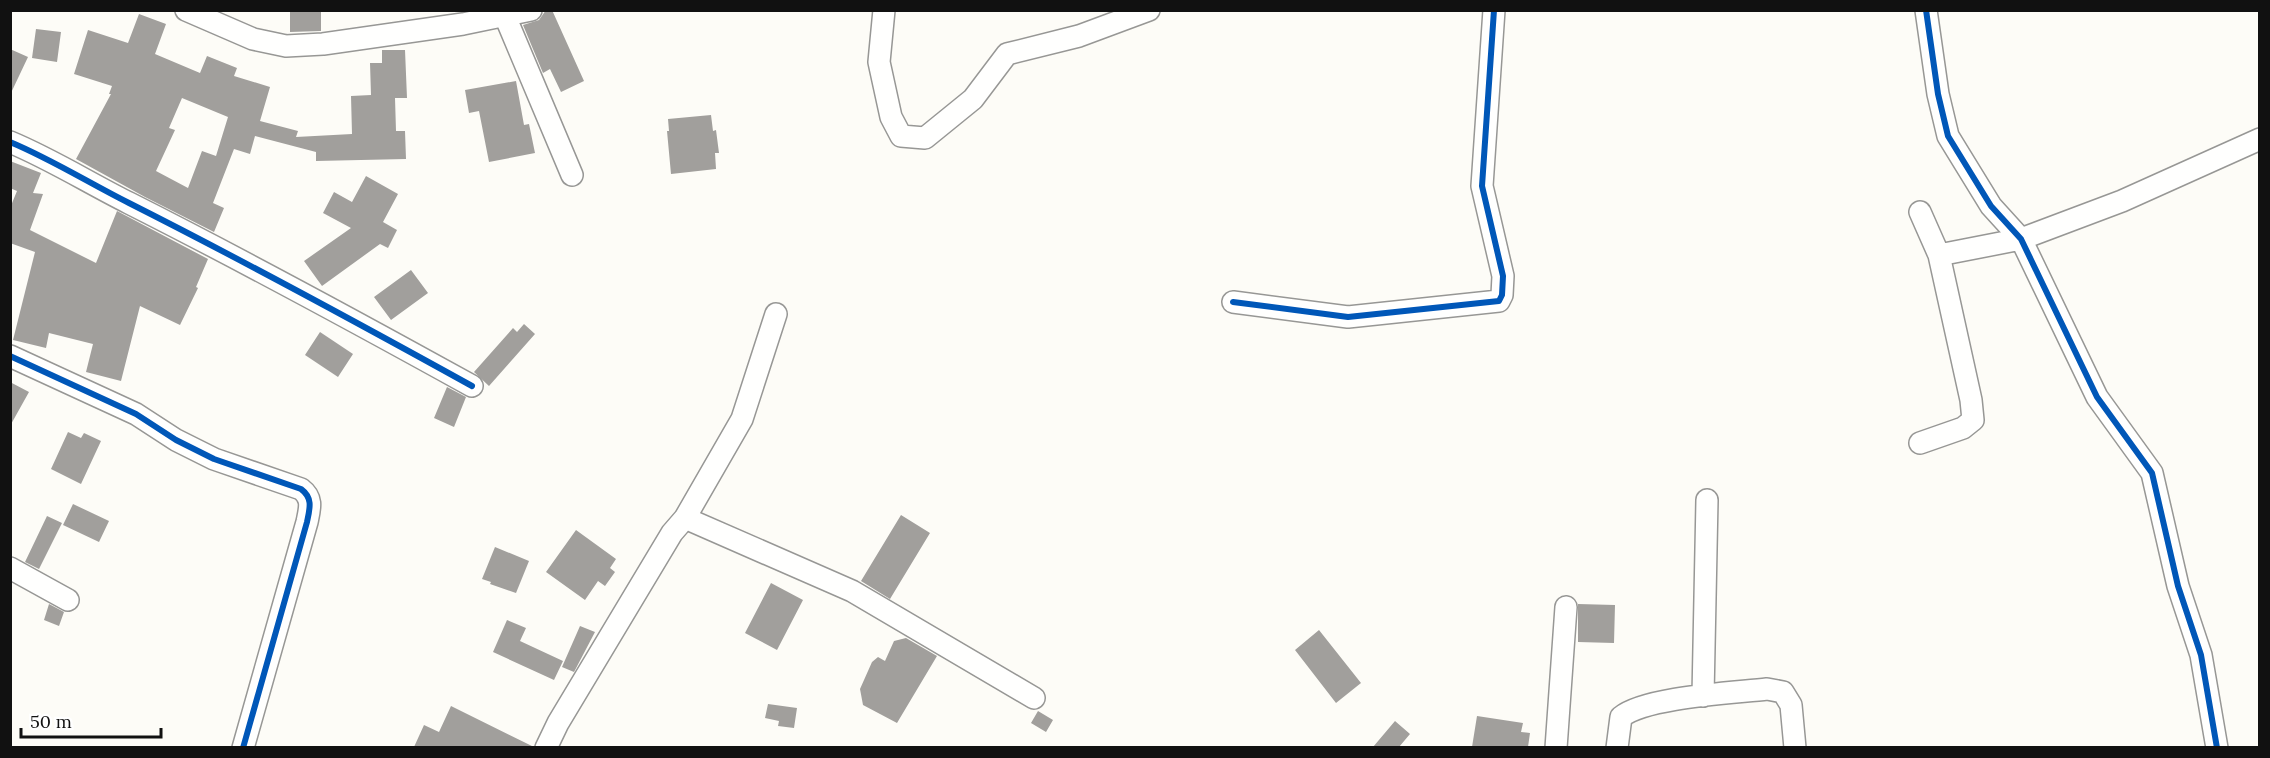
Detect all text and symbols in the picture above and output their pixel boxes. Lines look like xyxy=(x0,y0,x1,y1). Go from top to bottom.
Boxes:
scale bar xyxy=(21,701,160,739)
text: 50 m xyxy=(30,710,72,733)

